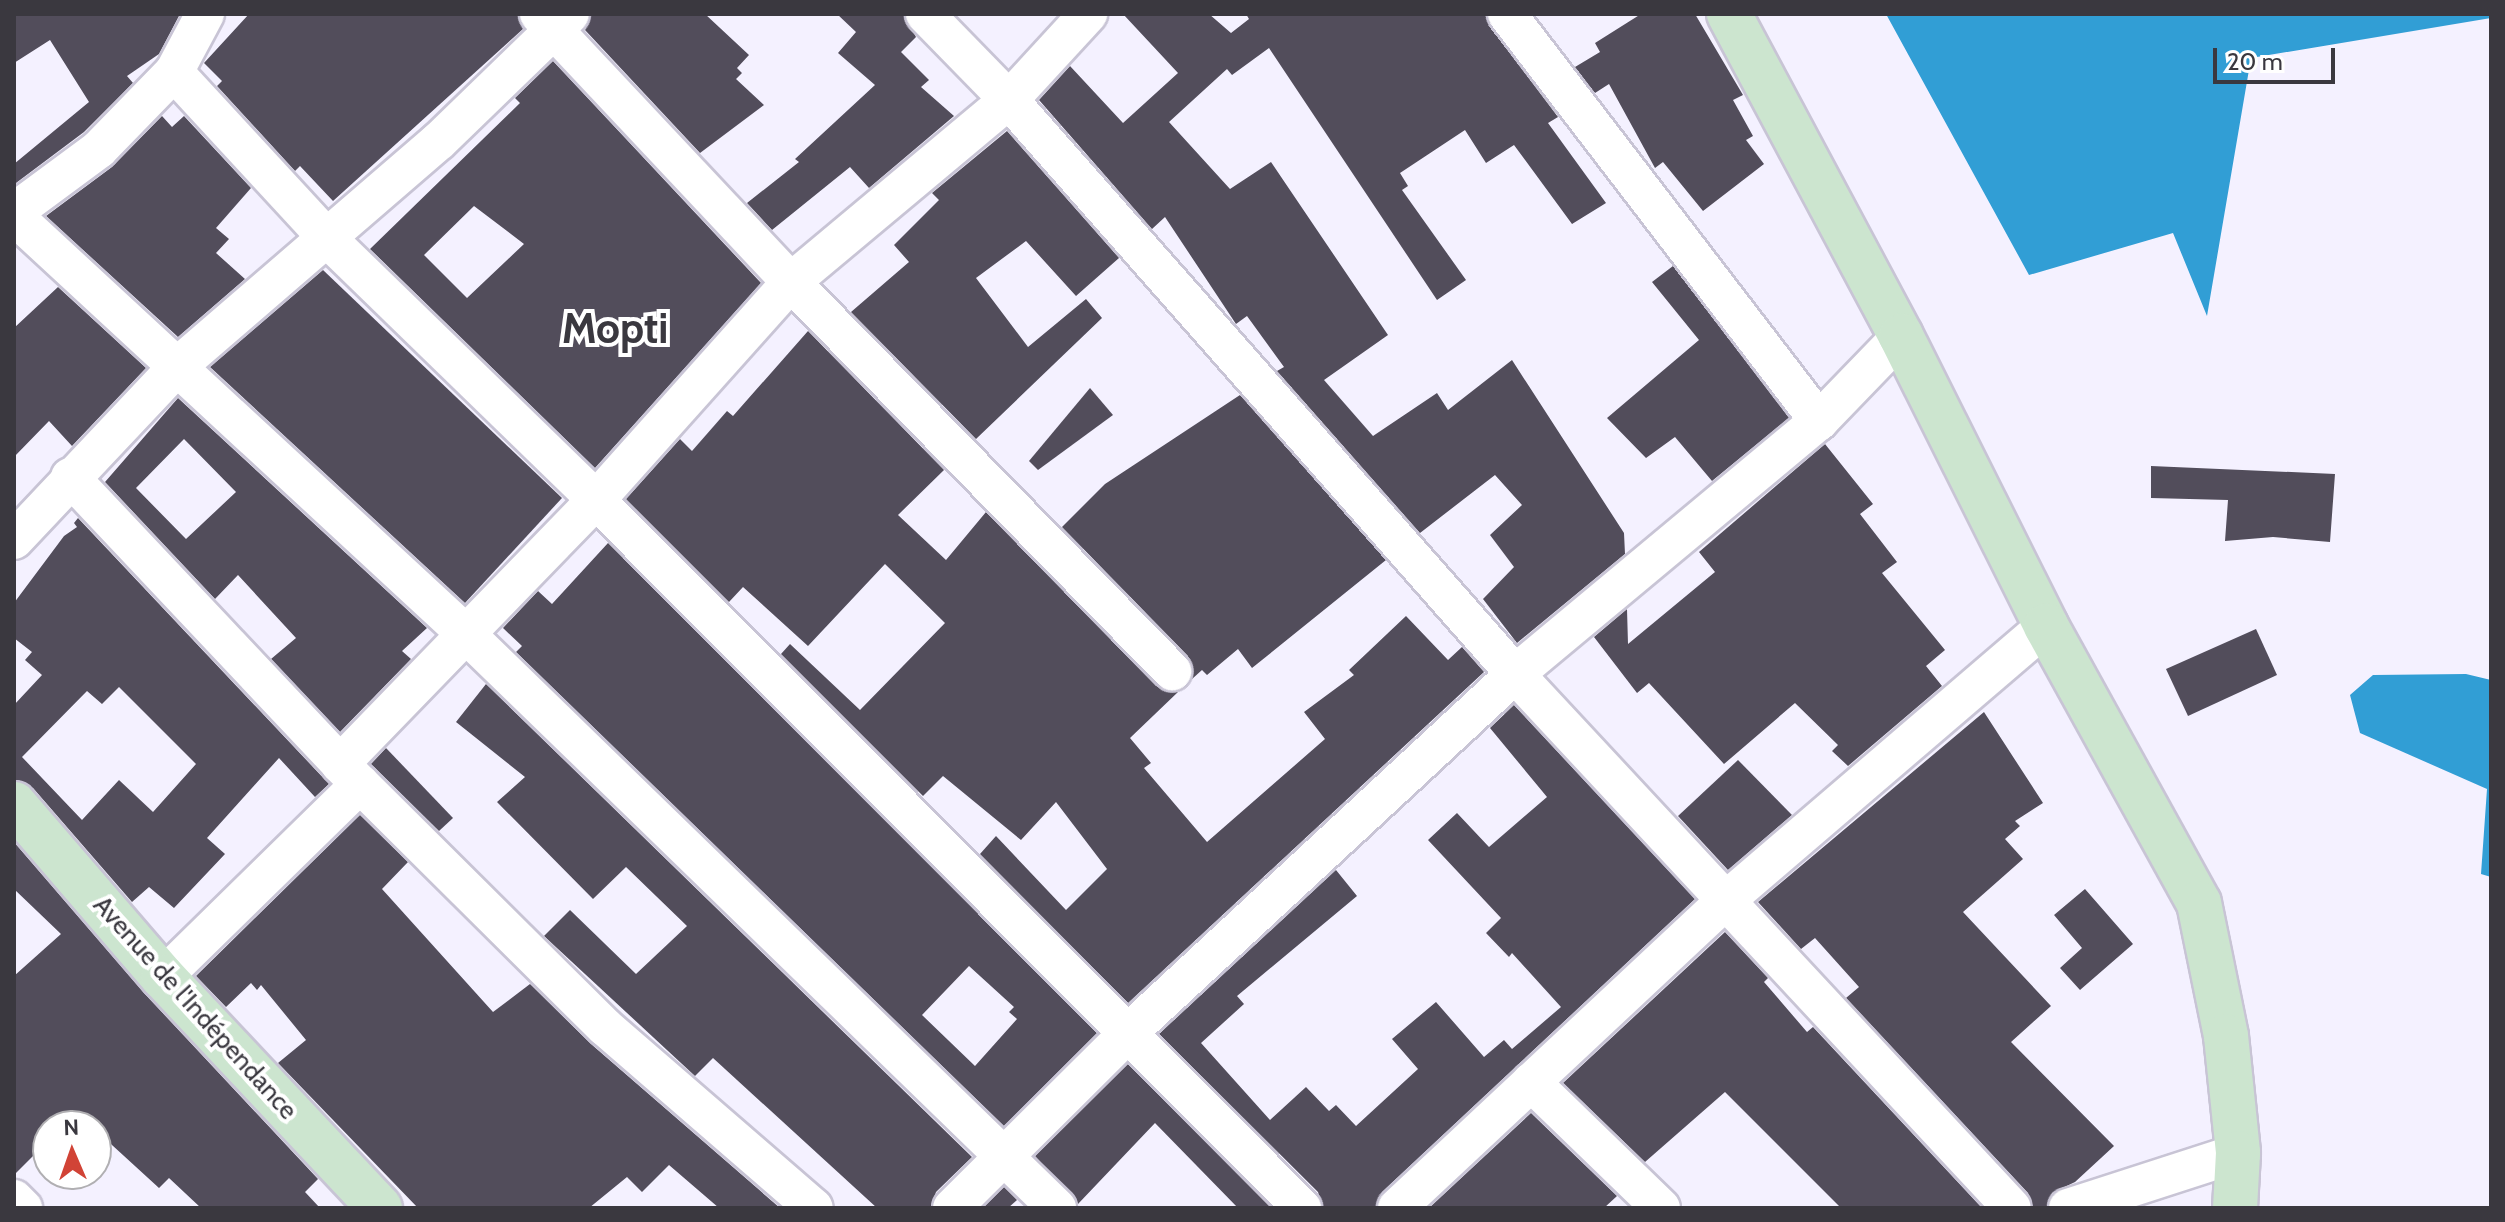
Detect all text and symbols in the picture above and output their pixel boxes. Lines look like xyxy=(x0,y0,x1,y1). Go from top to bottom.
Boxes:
scale bar xyxy=(2217,32,2339,82)
text: 20 m xyxy=(2227,47,2283,76)
district label: Mopti xyxy=(562,303,668,353)
street label: Avenue de l'Indépendance xyxy=(87,890,303,1126)
north arrow xyxy=(32,1110,112,1190)
text: N xyxy=(63,1114,79,1141)

